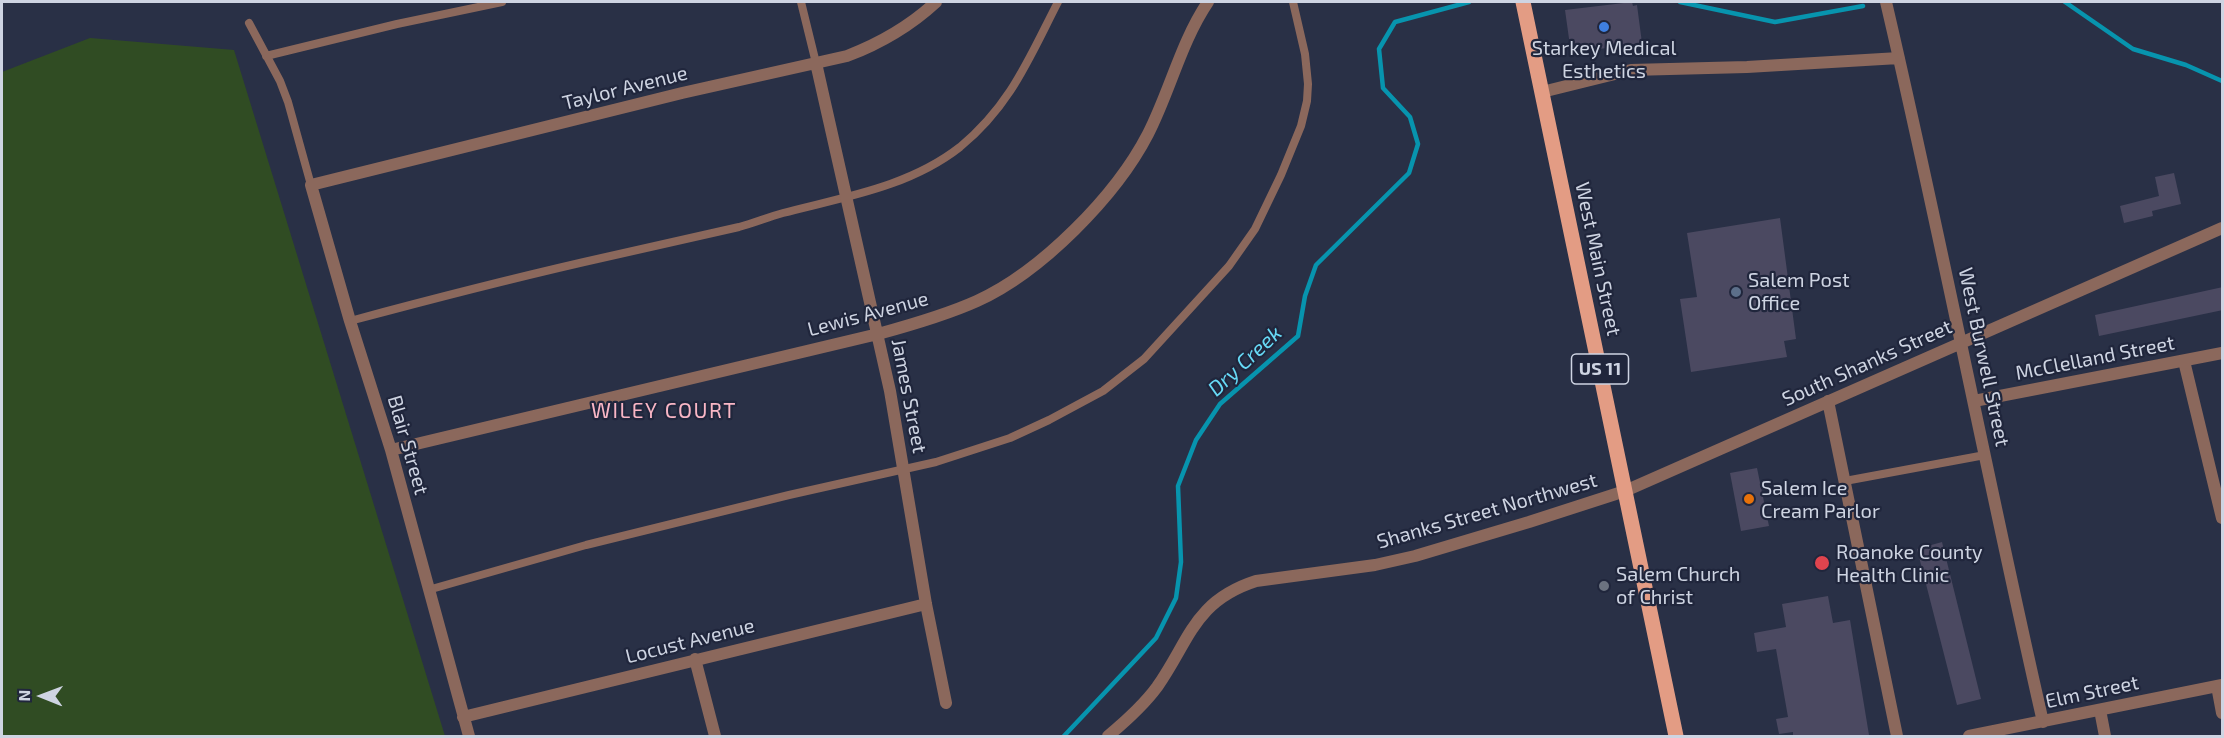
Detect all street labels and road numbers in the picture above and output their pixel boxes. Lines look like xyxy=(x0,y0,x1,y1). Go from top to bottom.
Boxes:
street label: Taylor Avenue xyxy=(560,61,690,115)
street label: West Main Street xyxy=(1570,180,1626,338)
street label: West Burwell Street xyxy=(1953,265,2015,449)
street label: Lewis Avenue xyxy=(805,286,931,342)
street label: South Shanks Street xyxy=(1778,315,1956,411)
street label: McClelland Street xyxy=(2014,331,2176,385)
street label: James Street xyxy=(886,337,932,455)
road number: US 11 xyxy=(1572,354,1628,384)
street label: Blair Street xyxy=(382,393,434,497)
street label: Shanks Street Northwest xyxy=(1374,468,1600,554)
street label: Locust Avenue xyxy=(623,613,757,669)
street label: Elm Street xyxy=(2043,670,2141,714)

